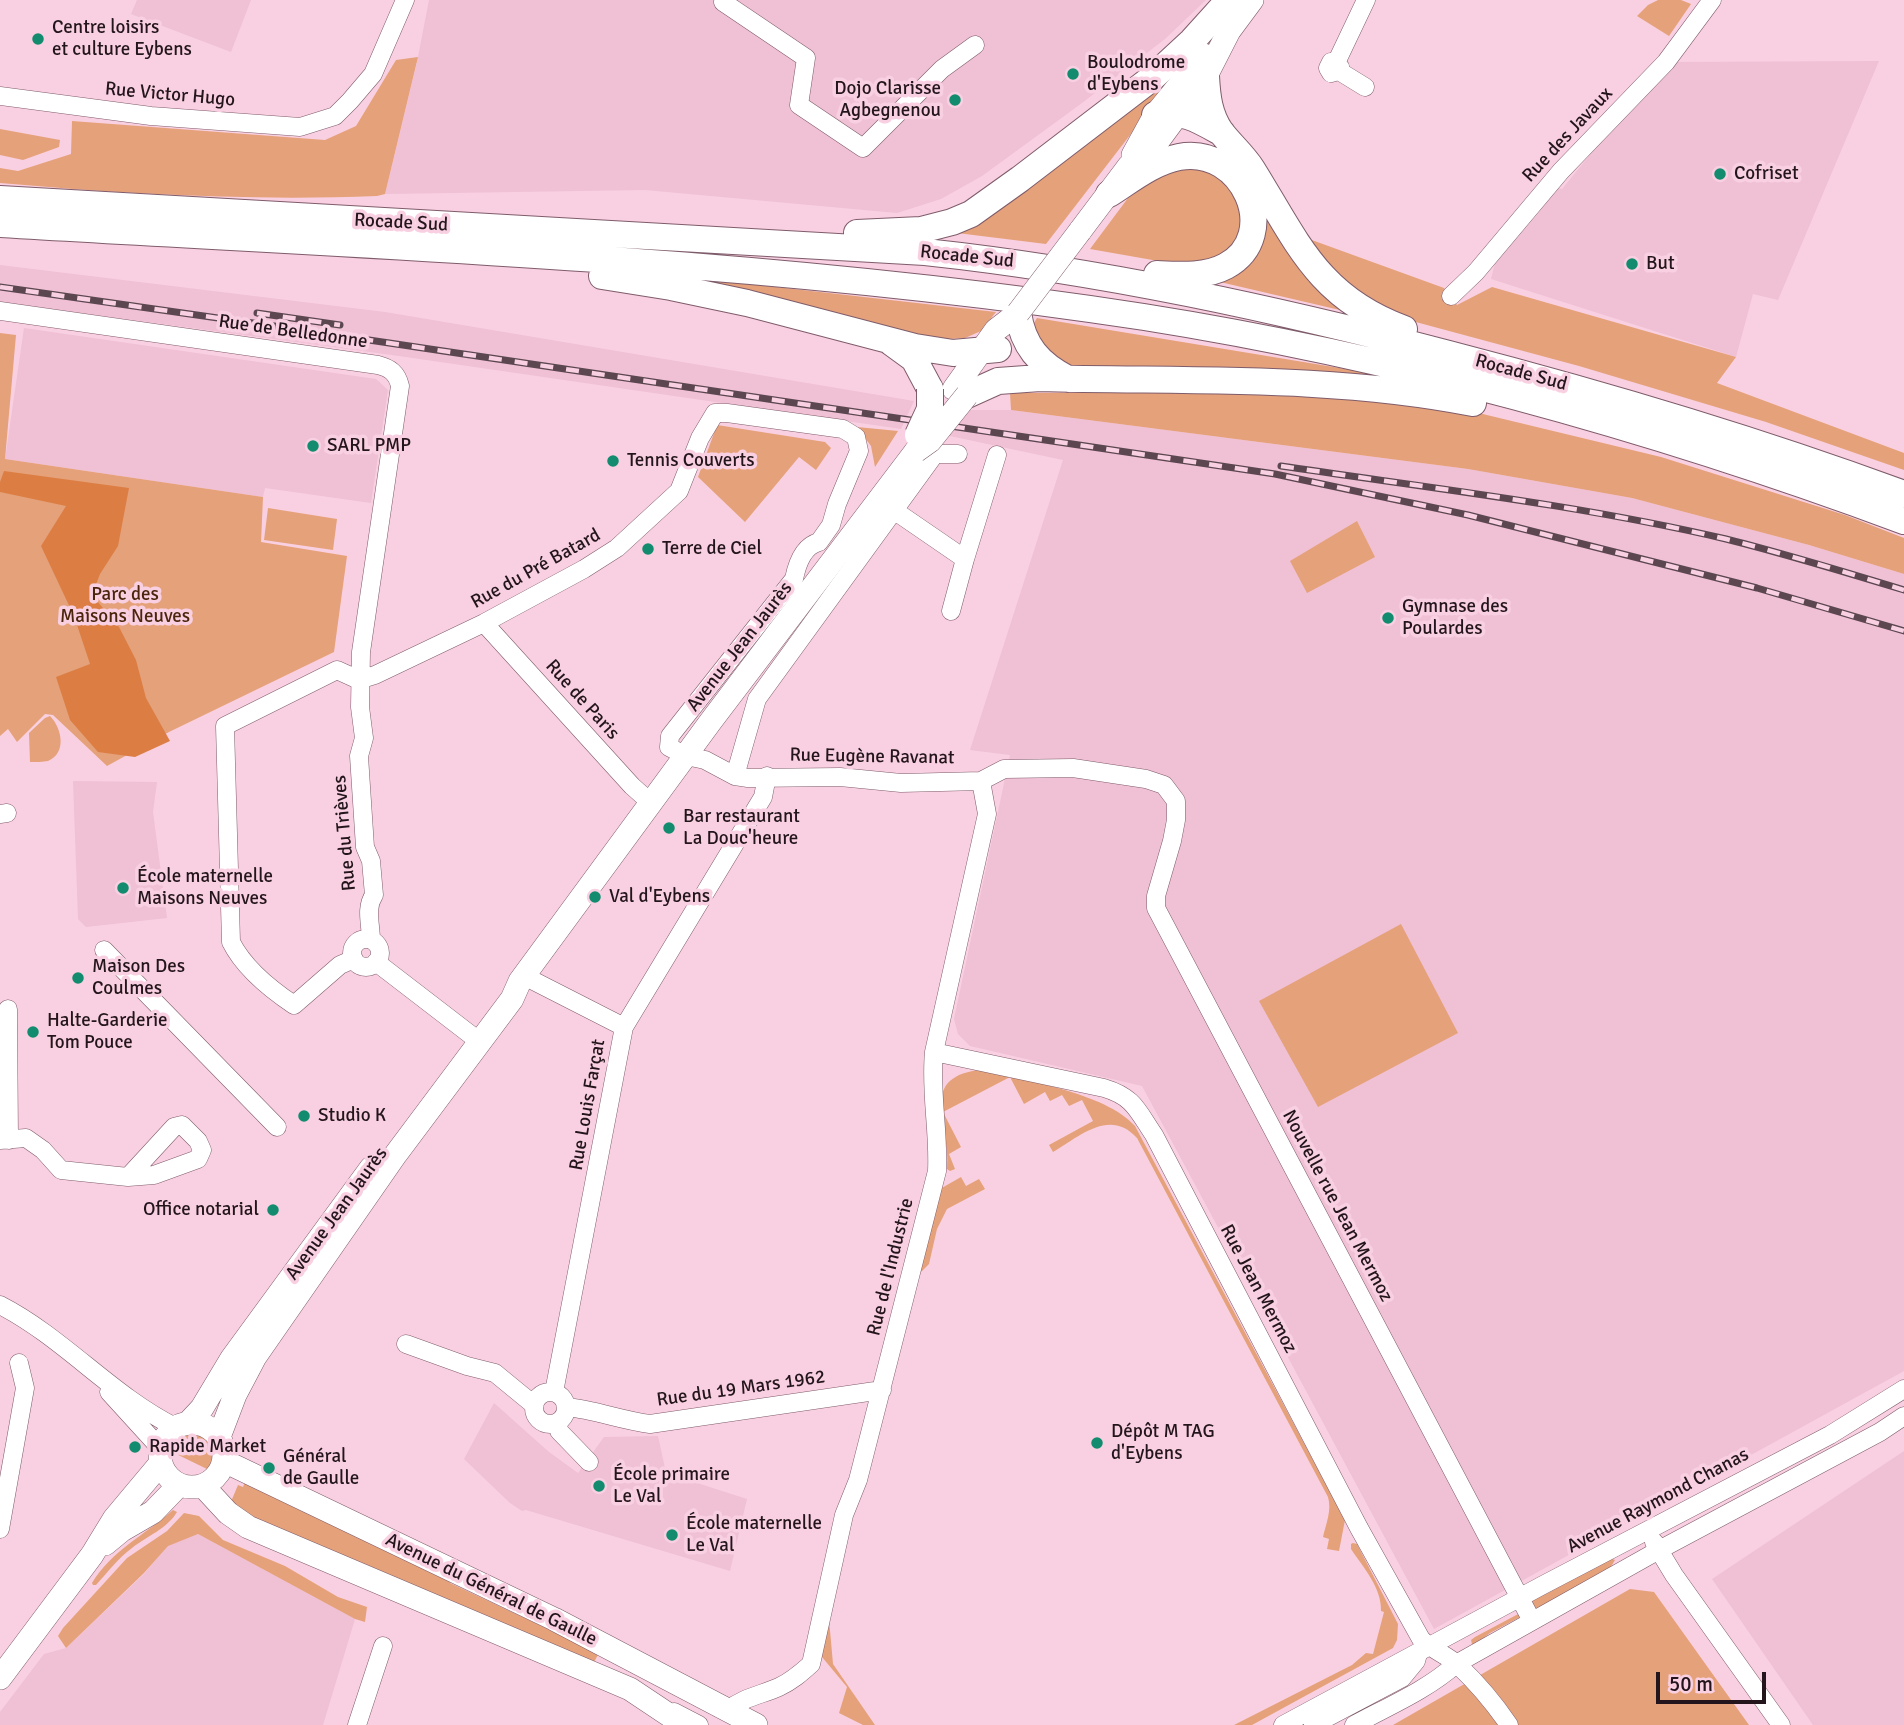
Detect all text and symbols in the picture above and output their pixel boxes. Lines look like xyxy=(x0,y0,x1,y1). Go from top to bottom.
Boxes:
place label: Centre loisirs et culture Eybens xyxy=(52,17,192,61)
marker: Centre loisirs et culture Eybens xyxy=(30,31,46,47)
place label: Boulodrome d'Eybens xyxy=(1087,52,1185,96)
marker: Boulodrome d'Eybens xyxy=(1065,66,1081,82)
street label: Rue Victor Hugo xyxy=(104,78,236,112)
place label: Dojo Clarisse Agbegnenou xyxy=(834,78,941,122)
street label: Rue des Javaux xyxy=(1518,83,1618,187)
marker: Dojo Clarisse Agbegnenou xyxy=(947,92,963,108)
place label: Cofriset xyxy=(1734,163,1799,185)
marker: Cofriset xyxy=(1712,166,1728,182)
street label: Rocade Sud xyxy=(353,209,449,237)
street label: Rocade Sud xyxy=(919,241,1015,273)
place label: But xyxy=(1646,253,1675,275)
marker: But xyxy=(1624,256,1640,272)
street label: Rue de Belledonne xyxy=(217,310,369,354)
street label: Rocade Sud xyxy=(1472,350,1570,396)
place label: SARL PMP xyxy=(327,435,411,457)
marker: SARL PMP xyxy=(305,438,321,454)
place label: Tennis Couverts xyxy=(627,450,754,472)
marker: Tennis Couverts xyxy=(605,453,621,469)
street label: Rue du Pré Batard xyxy=(467,524,605,614)
place label: Terre de Ciel xyxy=(662,538,762,560)
marker: Terre de Ciel xyxy=(640,541,656,557)
street label: Avenue Jean Jaurès xyxy=(682,578,798,716)
park label: Parc des Maisons Neuves xyxy=(60,584,190,628)
place label: Gymnase des Poulardes xyxy=(1402,596,1508,640)
marker: Gymnase des Poulardes xyxy=(1380,610,1396,626)
street label: Rue de Paris xyxy=(540,655,624,745)
street label: Rue Eugène Ravanat xyxy=(789,744,955,770)
street label: Rue du Trièves xyxy=(329,774,361,892)
place label: Bar restaurant La Douc'heure xyxy=(683,806,800,850)
marker: Bar restaurant La Douc'heure xyxy=(661,820,677,836)
place label: École maternelle Maisons Neuves xyxy=(137,866,273,910)
marker: École maternelle Maisons Neuves xyxy=(115,880,131,896)
place label: Val d'Eybens xyxy=(609,886,710,908)
marker: Val d'Eybens xyxy=(587,889,603,905)
place label: Maison Des Coulmes xyxy=(92,956,185,1000)
marker: Maison Des Coulmes xyxy=(70,970,86,986)
place label: Halte-Garderie Tom Pouce xyxy=(47,1010,168,1054)
marker: Halte-Garderie Tom Pouce xyxy=(25,1024,41,1040)
street label: Rue Louis Farçat xyxy=(565,1038,611,1172)
place label: Studio K xyxy=(318,1105,386,1127)
street label: Nouvelle rue Jean Mermoz xyxy=(1277,1106,1397,1306)
marker: Studio K xyxy=(296,1108,312,1124)
street label: Avenue Jean Jaurès xyxy=(281,1143,393,1285)
street label: Rue de l'Industrie xyxy=(863,1196,919,1338)
place label: Office notarial xyxy=(143,1199,259,1221)
marker: Office notarial xyxy=(265,1202,281,1218)
street label: Rue Jean Mermoz xyxy=(1215,1221,1301,1357)
street label: Rue du 19 Mars 1962 xyxy=(655,1366,827,1412)
place label: Dépôt M TAG d'Eybens xyxy=(1111,1421,1215,1465)
marker: Dépôt M TAG d'Eybens xyxy=(1089,1435,1105,1451)
place label: Rapide Market xyxy=(149,1436,266,1458)
marker: Rapide Market xyxy=(127,1439,143,1455)
street label: Avenue Raymond Chanas xyxy=(1563,1443,1753,1559)
place label: Général de Gaulle xyxy=(283,1446,359,1490)
marker: Général de Gaulle xyxy=(261,1460,277,1476)
place label: École primaire Le Val xyxy=(613,1464,730,1508)
marker: École primaire Le Val xyxy=(591,1478,607,1494)
place label: École maternelle Le Val xyxy=(686,1513,822,1557)
marker: École maternelle Le Val xyxy=(664,1527,680,1543)
street label: Avenue du Général de Gaulle xyxy=(382,1529,600,1651)
scale bar xyxy=(1659,1658,1769,1702)
text: 50 m xyxy=(1669,1671,1713,1697)

